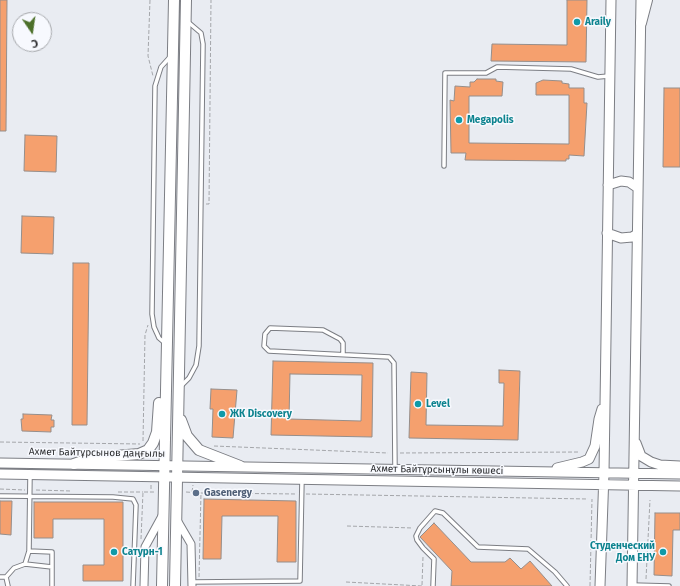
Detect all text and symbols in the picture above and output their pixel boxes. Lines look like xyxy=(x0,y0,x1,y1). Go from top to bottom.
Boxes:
north arrow xyxy=(12,12,52,52)
place label: Araily xyxy=(585,16,611,28)
marker: Araily xyxy=(572,17,582,27)
text: С xyxy=(30,36,39,50)
place label: Megapolis xyxy=(467,114,514,126)
marker: Megapolis xyxy=(454,115,464,125)
place label: Level xyxy=(426,398,450,410)
marker: Level xyxy=(413,399,423,409)
place label: ЖК Discovery xyxy=(230,408,292,420)
marker: ЖК Discovery xyxy=(217,409,227,419)
street label: Ахмет Байтұрсынов даңғылы xyxy=(29,446,165,460)
street label: Ахмет Байтұрсынұлы көшесі xyxy=(371,463,503,477)
place label: Gasenergy xyxy=(204,487,252,499)
marker: Gasenergy xyxy=(191,488,201,498)
place label: Студенческий Дом ЕНУ xyxy=(590,540,655,564)
place label: Сатурн-1 xyxy=(122,546,163,558)
marker: Сатурн-1 xyxy=(109,547,119,557)
marker: Студенческий Дом ЕНУ xyxy=(658,547,668,557)

